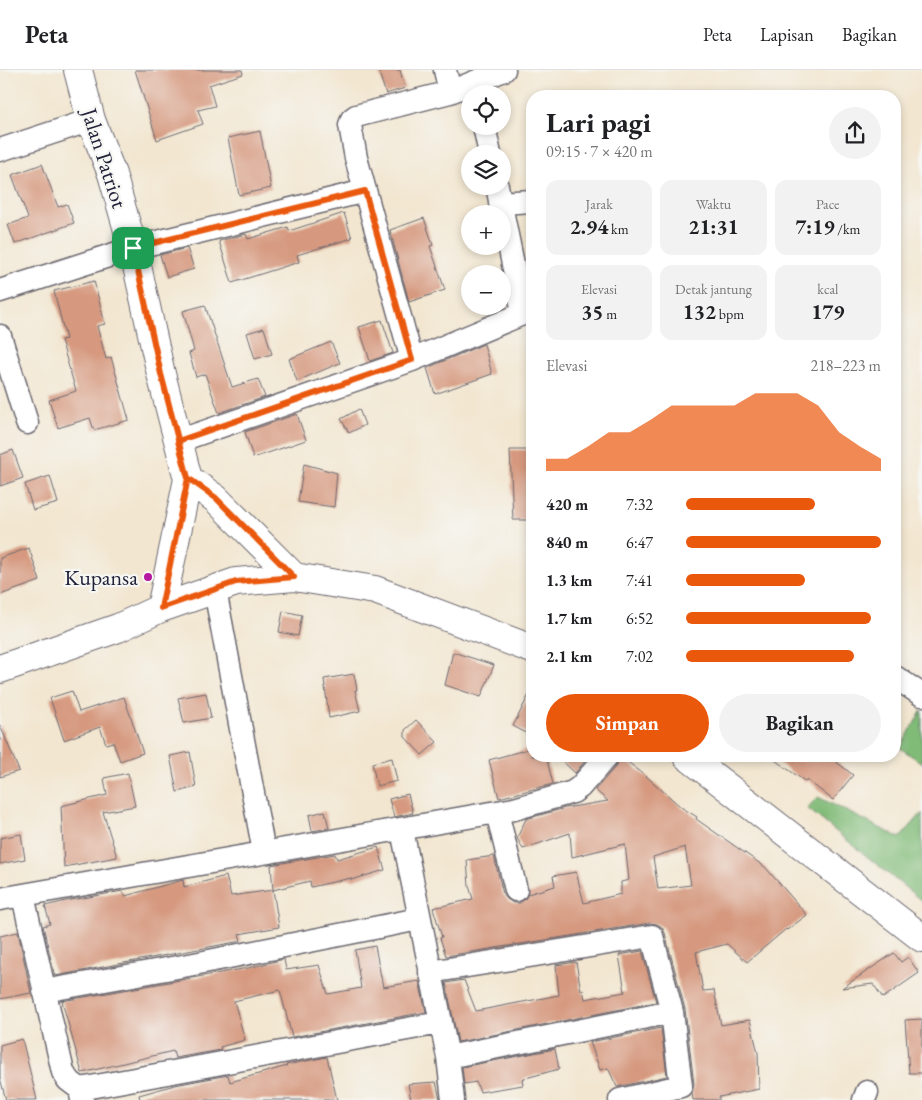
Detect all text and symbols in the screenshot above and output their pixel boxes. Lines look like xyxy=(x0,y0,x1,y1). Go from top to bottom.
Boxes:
text: Peta xyxy=(25,19,68,50)
text: Peta xyxy=(703,23,732,46)
text: Lapisan xyxy=(760,23,814,46)
text: Bagikan xyxy=(842,23,897,46)
map controls xyxy=(461,85,511,315)
button: locate xyxy=(461,85,511,135)
street label: Jalan Patriot xyxy=(74,103,134,212)
text: Lari pagi xyxy=(546,104,651,140)
button: share xyxy=(829,107,881,159)
text: 09:15 · 7 × 420 m xyxy=(546,141,653,162)
button: layers xyxy=(461,145,511,195)
text: Jarak xyxy=(586,195,613,213)
text: Waktu xyxy=(696,195,731,213)
text: Pace xyxy=(816,195,840,213)
button: + xyxy=(461,205,511,255)
text: 2.94 xyxy=(570,213,608,240)
text: 21:31 xyxy=(688,213,739,240)
text: 7:19 xyxy=(795,213,835,240)
text: km xyxy=(608,220,629,238)
text: /km xyxy=(835,220,860,238)
pin xyxy=(112,227,154,269)
icon: arrive xyxy=(119,234,147,262)
button: − xyxy=(461,265,511,315)
text: Elevasi xyxy=(581,280,617,298)
text: Detak jantung xyxy=(675,280,752,298)
text: kcal xyxy=(817,280,838,298)
text: 35 xyxy=(581,298,603,325)
text: 132 xyxy=(683,298,716,325)
text: 179 xyxy=(811,298,844,325)
text: m xyxy=(603,305,617,323)
text: bpm xyxy=(716,305,744,323)
text: Elevasi xyxy=(546,355,587,376)
text: 218–223 m xyxy=(810,355,881,376)
text: 420 m xyxy=(546,494,588,515)
text: 7:32 xyxy=(626,494,653,515)
text: 840 m xyxy=(546,532,588,553)
text: 6:47 xyxy=(626,532,653,553)
place label: Kupansa xyxy=(64,563,138,592)
text: 1.3 km xyxy=(546,570,592,591)
text: 7:41 xyxy=(626,570,653,591)
marker: Kupansa xyxy=(142,571,154,583)
text: 1.7 km xyxy=(546,608,592,629)
text: 6:52 xyxy=(626,608,653,629)
text: 2.1 km xyxy=(546,646,592,667)
text: 7:02 xyxy=(626,646,653,667)
button: Simpan xyxy=(546,694,709,752)
button: Bagikan xyxy=(719,694,881,752)

